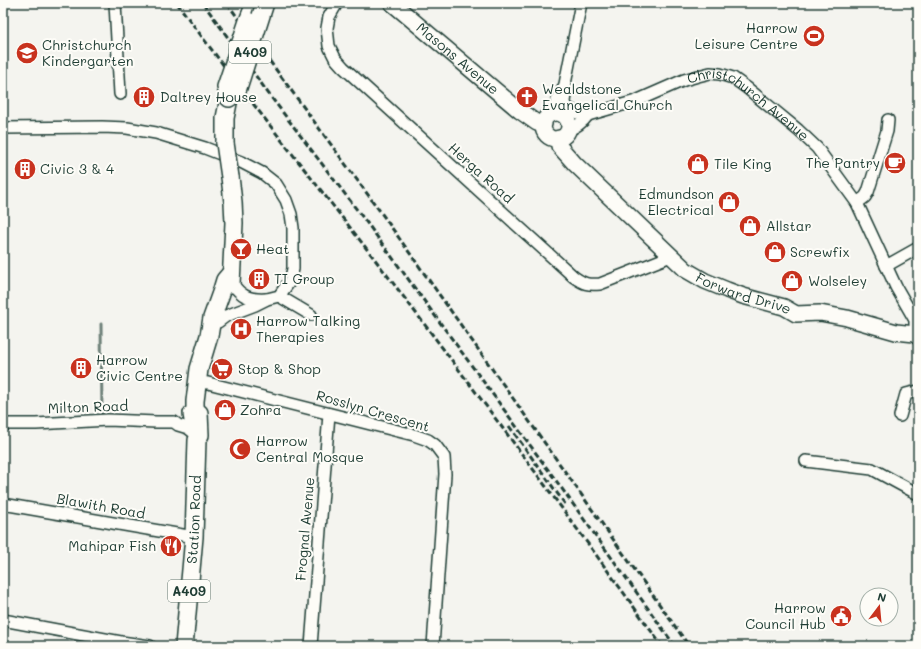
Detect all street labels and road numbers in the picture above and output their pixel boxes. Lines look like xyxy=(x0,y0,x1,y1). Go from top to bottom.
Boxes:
street label: Masons Avenue xyxy=(413,18,503,98)
road number: A409 xyxy=(229,41,271,63)
street label: Christchurch Avenue xyxy=(685,63,814,145)
street label: Herga Road xyxy=(445,138,518,207)
street label: Forward Drive xyxy=(692,268,795,318)
street label: Rosslyn Crescent xyxy=(314,385,432,436)
street label: Milton Road xyxy=(47,396,129,417)
street label: Station Road xyxy=(182,475,205,565)
street label: Frognal Avenue xyxy=(290,476,319,582)
street label: Blawith Road xyxy=(55,488,147,523)
road number: A409 xyxy=(168,580,210,602)

